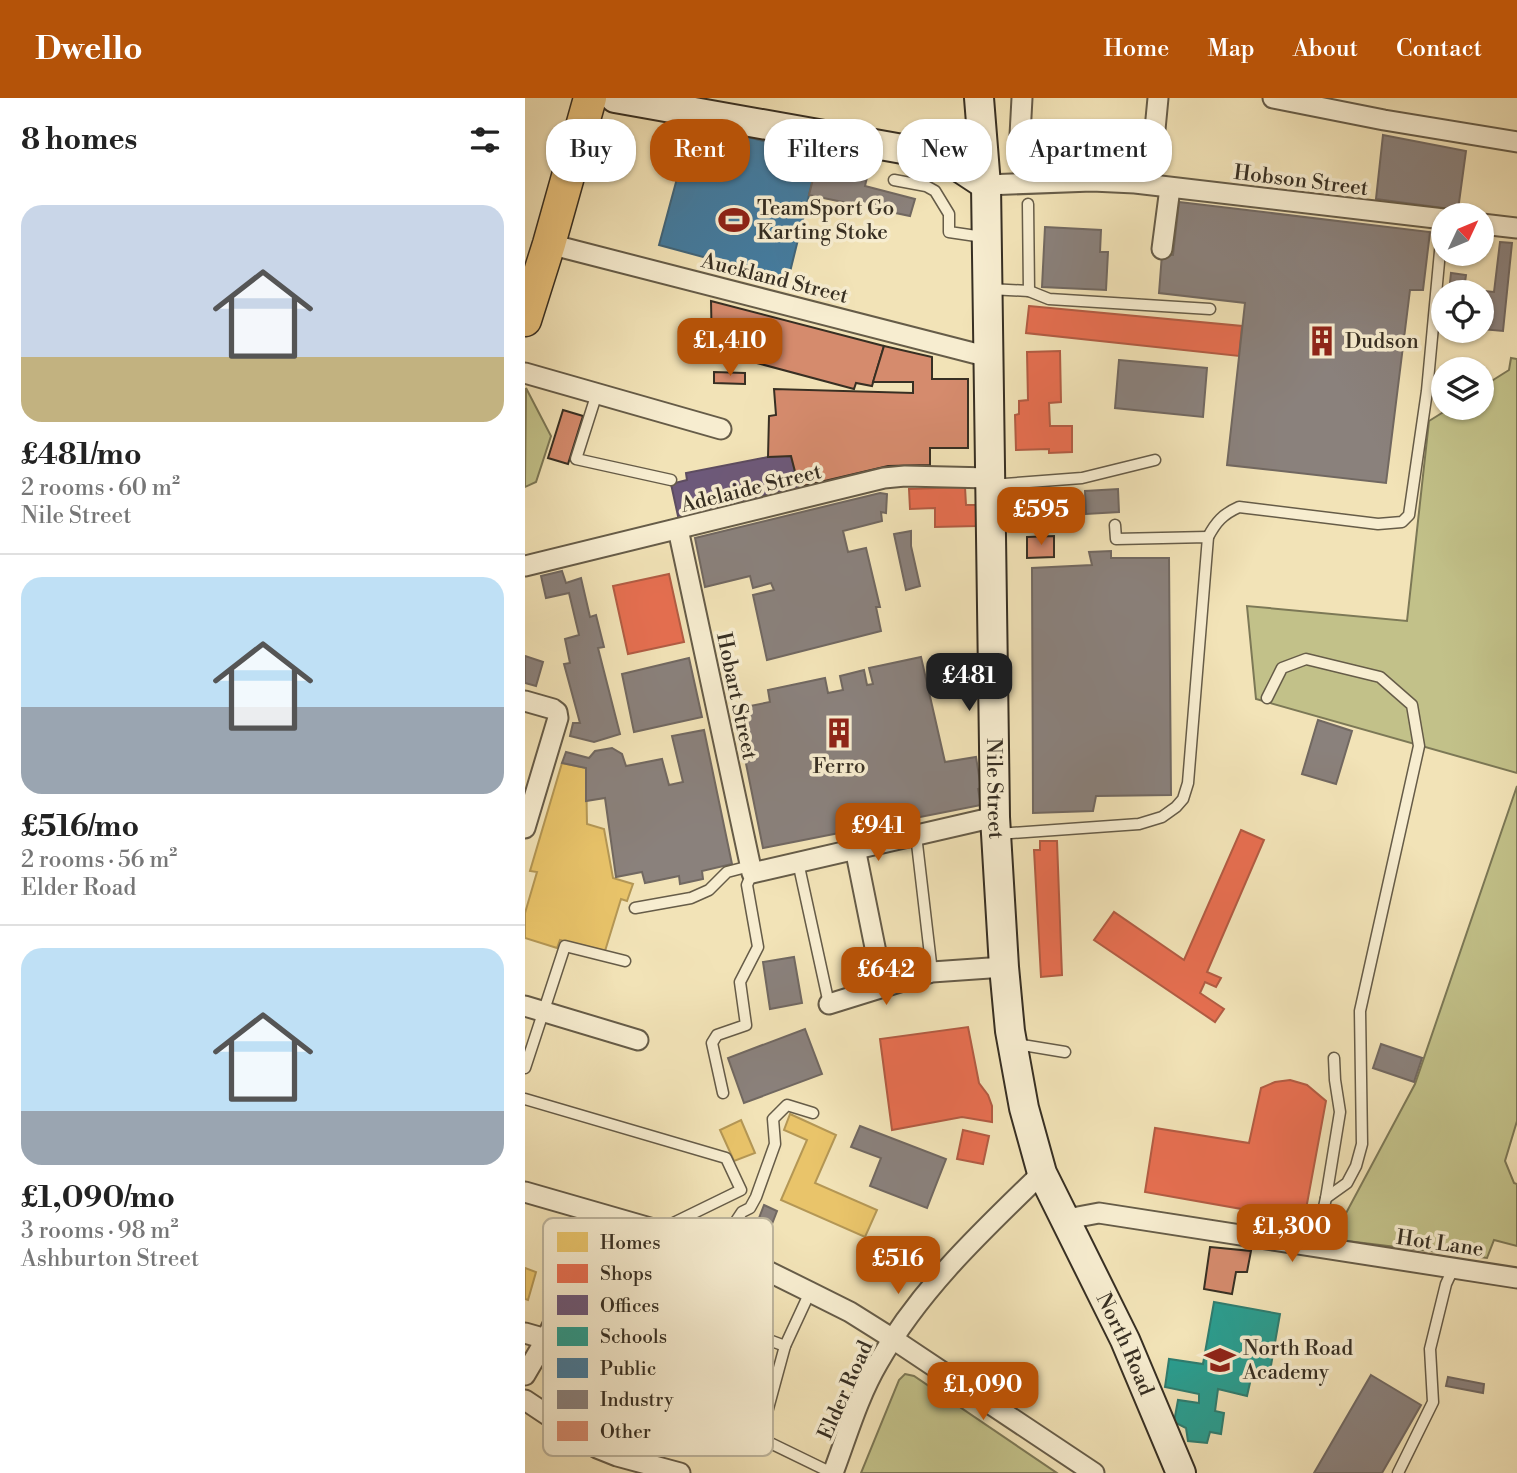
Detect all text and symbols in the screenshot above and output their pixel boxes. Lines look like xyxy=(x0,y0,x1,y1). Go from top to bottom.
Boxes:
text: Dwello xyxy=(35,29,143,70)
text: Home xyxy=(1104,34,1169,64)
text: Map xyxy=(1207,34,1255,64)
text: About xyxy=(1293,34,1358,64)
text: Contact xyxy=(1396,34,1482,64)
chip: Buy xyxy=(546,119,636,182)
chip: Rent xyxy=(650,119,750,182)
chip: Filters xyxy=(764,119,883,182)
chip: New xyxy=(897,119,992,182)
chip: Apartment xyxy=(1006,119,1172,182)
text: 8 homes xyxy=(21,121,137,159)
icon: filters xyxy=(466,121,504,159)
street label: Hobson Street xyxy=(1232,160,1370,202)
place label: TeamSport Go Karting Stoke xyxy=(757,196,894,246)
sports icon: TeamSport Go Karting Stoke xyxy=(717,203,751,237)
north arrow xyxy=(1431,203,1495,266)
map controls xyxy=(1431,203,1494,420)
street label: Auckland Street xyxy=(698,248,851,310)
icon: home xyxy=(200,251,326,377)
button: locate xyxy=(1431,280,1494,343)
pin: £1,410 xyxy=(673,318,787,378)
building icon: Dudson xyxy=(1305,324,1339,358)
text: £1,410 xyxy=(693,327,767,355)
place label: Dudson xyxy=(1345,329,1419,355)
button: layers xyxy=(1431,357,1494,420)
text: £481/mo xyxy=(21,436,142,474)
street label: Adelaide Street xyxy=(677,459,825,519)
text: 2 rooms · 60 m² xyxy=(21,474,180,502)
pin: £595 xyxy=(1000,488,1082,547)
text: £595 xyxy=(1013,496,1069,524)
text: Nile Street xyxy=(21,502,131,530)
icon: home xyxy=(200,623,326,749)
street label: Hobart Street xyxy=(710,630,762,763)
pin: £481 xyxy=(928,654,1010,713)
text: £481 xyxy=(942,662,996,690)
building icon: Ferro xyxy=(822,716,856,750)
street label: Nile Street xyxy=(980,738,1008,840)
place label: Ferro xyxy=(812,754,866,780)
pin: £941 xyxy=(837,804,919,863)
text: £516/mo xyxy=(21,808,139,846)
text: £941 xyxy=(851,812,905,840)
text: 2 rooms · 56 m² xyxy=(21,846,177,874)
text: Elder Road xyxy=(21,874,136,902)
pin: £642 xyxy=(845,948,927,1007)
text: £642 xyxy=(857,956,915,984)
icon: home xyxy=(200,994,326,1120)
text: £1,090/mo xyxy=(21,1179,175,1217)
pin: £1,300 xyxy=(1235,1204,1349,1264)
text: £1,300 xyxy=(1253,1213,1331,1241)
text: 3 rooms · 98 m² xyxy=(21,1217,178,1245)
legend xyxy=(543,1218,773,1456)
street label: Hot Lane xyxy=(1395,1225,1485,1263)
text: Homes xyxy=(600,1231,660,1255)
pin: £516 xyxy=(857,1236,939,1296)
text: Ashburton Street xyxy=(21,1245,199,1273)
text: £516 xyxy=(872,1245,924,1273)
text: Shops xyxy=(600,1262,652,1286)
street label: North Road xyxy=(1090,1289,1159,1400)
text: Offices xyxy=(600,1294,659,1318)
text: Schools xyxy=(600,1325,667,1349)
place label: North Road Academy xyxy=(1242,1336,1353,1386)
street label: Elder Road xyxy=(813,1337,879,1444)
school or university icon: North Road Academy xyxy=(1203,1343,1237,1377)
text: Public xyxy=(600,1357,656,1381)
pin: £1,090 xyxy=(926,1362,1040,1422)
text: £1,090 xyxy=(943,1371,1023,1399)
text: Industry xyxy=(600,1388,674,1412)
text: Other xyxy=(600,1420,651,1444)

